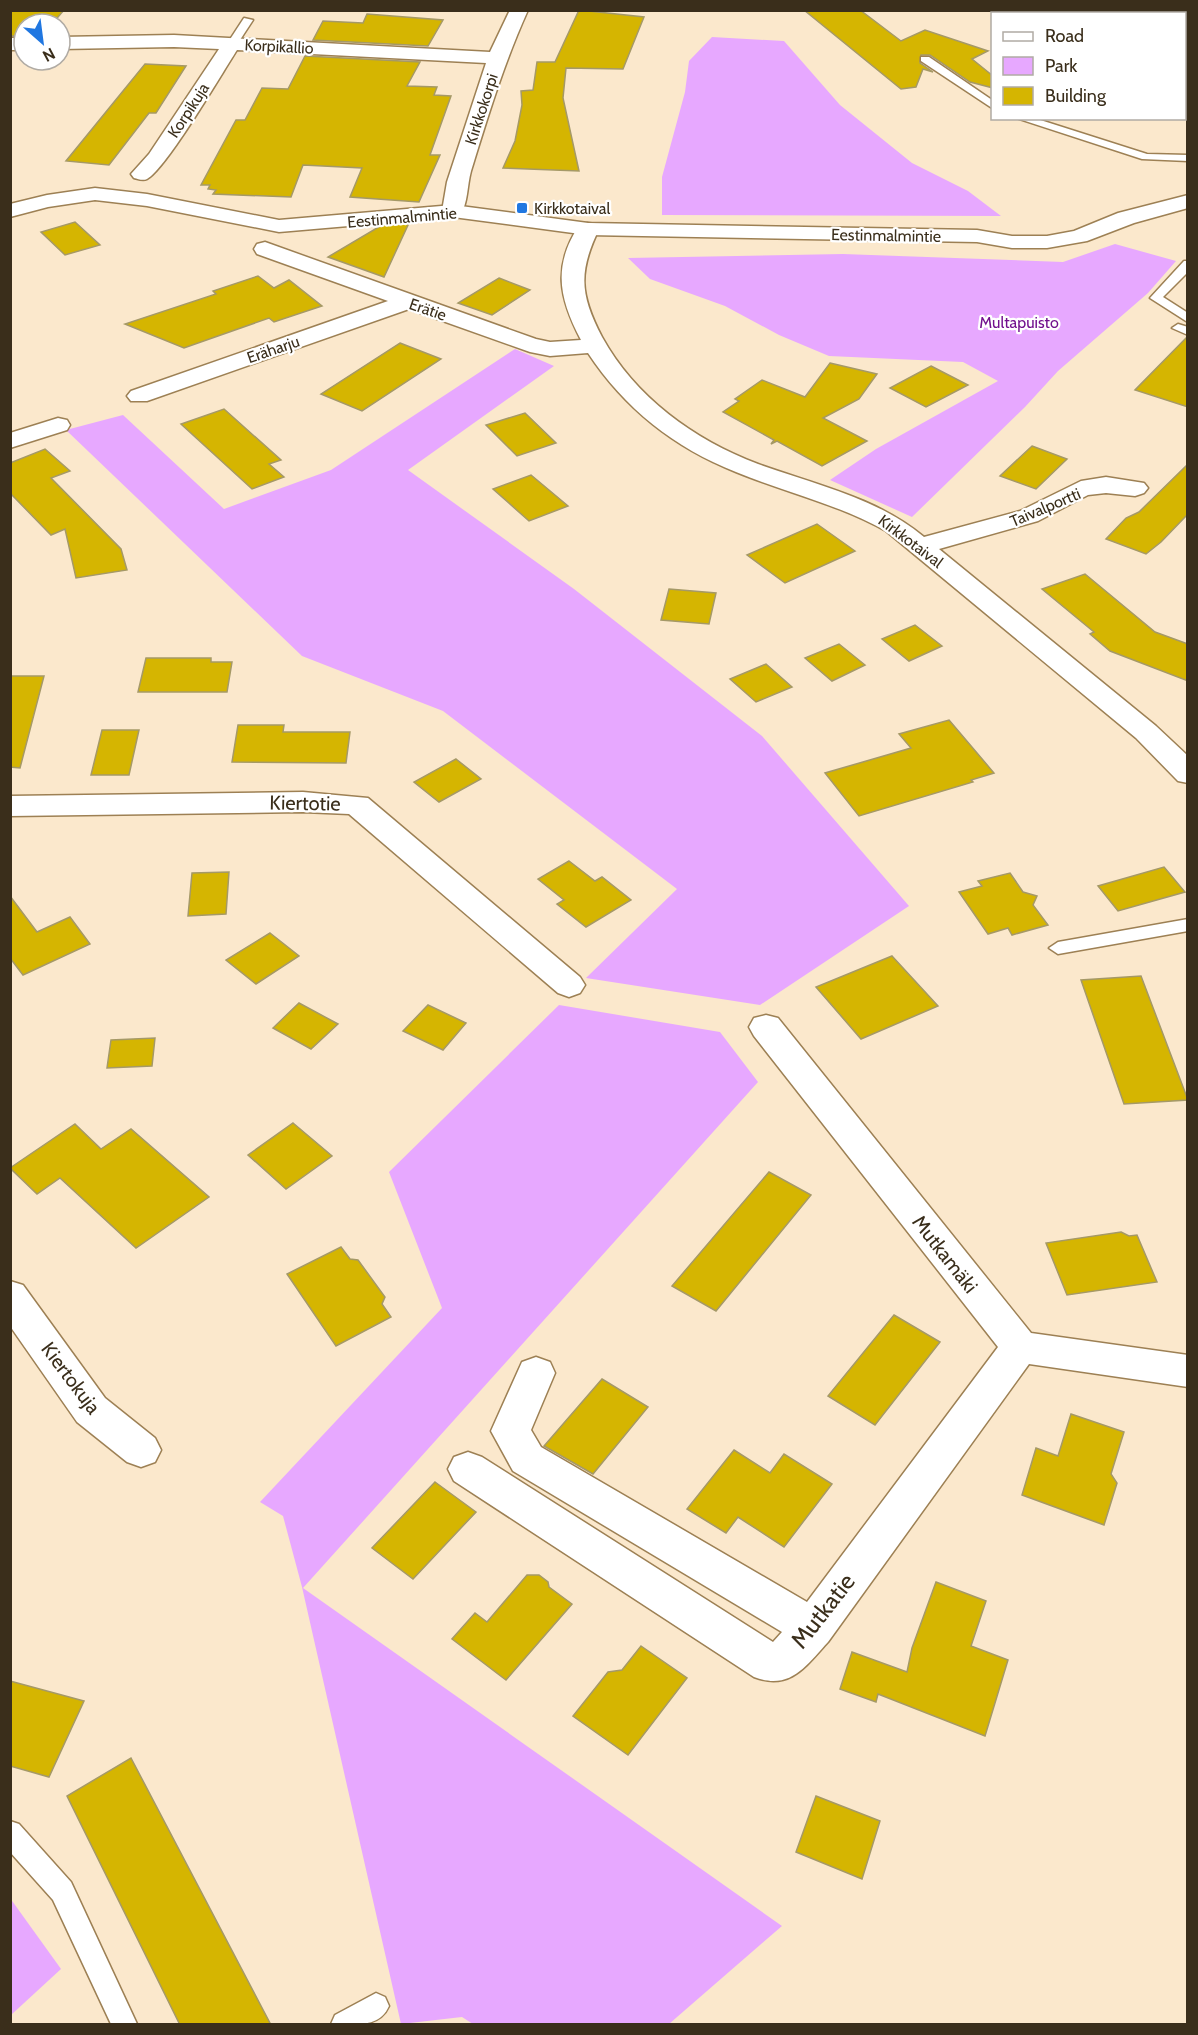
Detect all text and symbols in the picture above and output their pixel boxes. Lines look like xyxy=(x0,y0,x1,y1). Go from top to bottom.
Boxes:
north arrow xyxy=(12,12,72,72)
legend xyxy=(991,12,1186,120)
text: Road xyxy=(1045,25,1084,47)
street label: Korpikallio xyxy=(244,35,314,58)
text: N xyxy=(39,44,58,66)
text: Park xyxy=(1045,55,1078,77)
street label: Kirkkokorpi xyxy=(461,71,502,147)
street label: Korpikuja xyxy=(164,79,213,141)
text: Building xyxy=(1045,85,1107,107)
place label: Kirkkotaival xyxy=(534,199,610,218)
marker: Kirkkotaival xyxy=(515,201,529,215)
street label: Eestinmalmintie xyxy=(346,203,458,232)
street label: Eestinmalmintie xyxy=(831,225,941,246)
street label: Erätie xyxy=(407,294,449,325)
park label: Multapuisto xyxy=(979,313,1059,332)
street label: Eräharju xyxy=(244,332,302,367)
street label: Taivalportti xyxy=(1007,484,1083,531)
street label: Kirkkotaival xyxy=(875,511,947,572)
street label: Kiertotie xyxy=(269,790,341,816)
street label: Mutkamäki xyxy=(907,1210,983,1298)
street label: Kiertokuja xyxy=(36,1337,106,1419)
street label: Mutkatie xyxy=(784,1567,861,1654)

